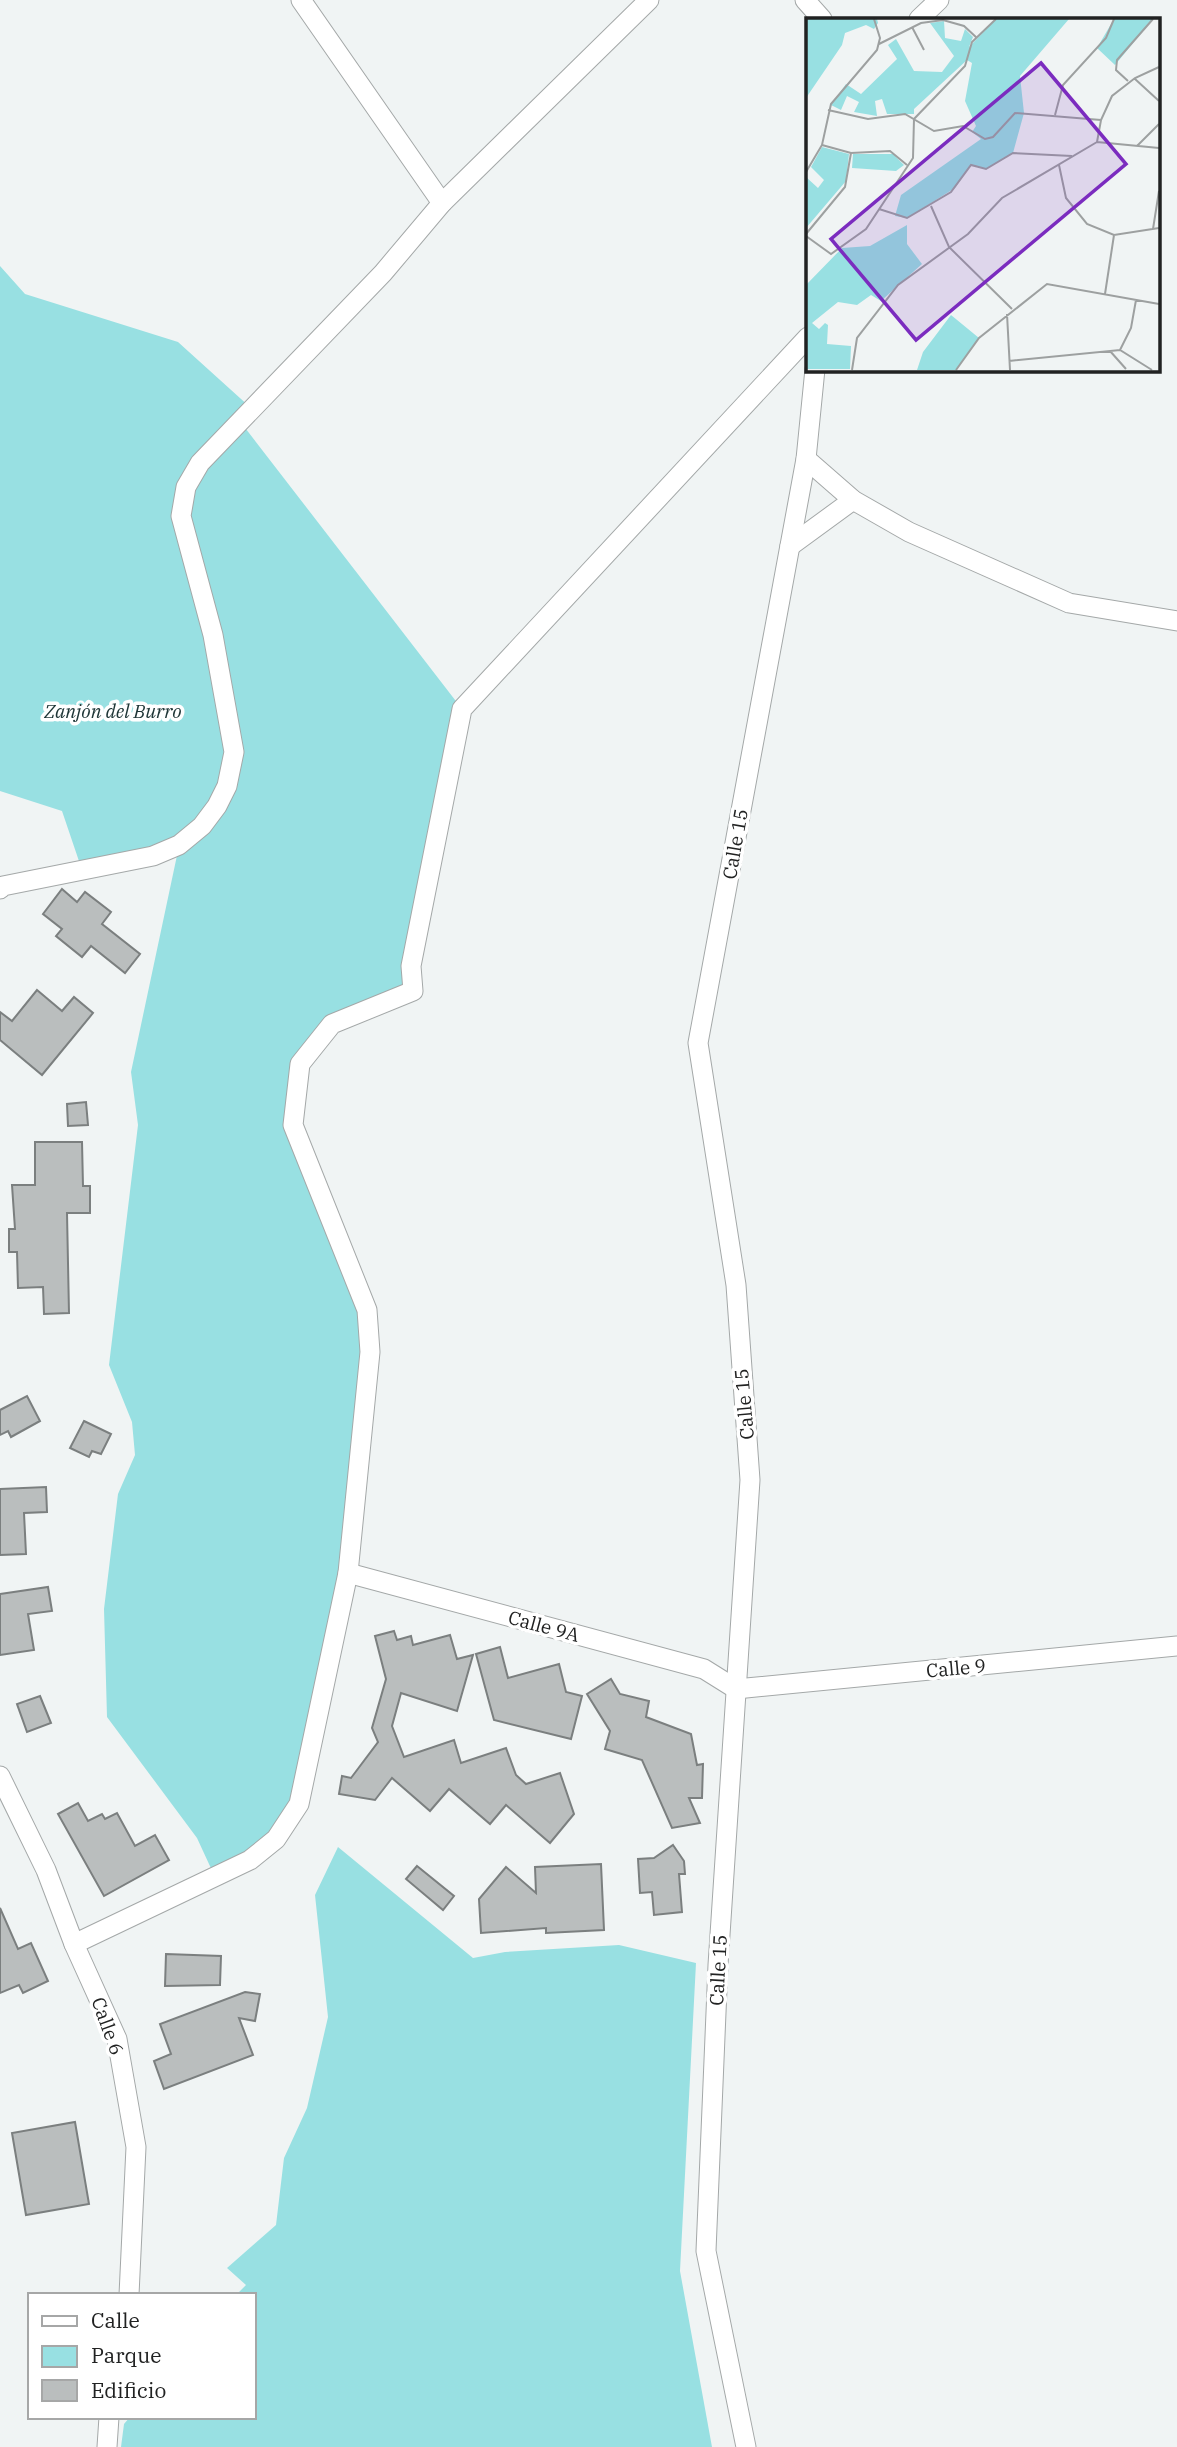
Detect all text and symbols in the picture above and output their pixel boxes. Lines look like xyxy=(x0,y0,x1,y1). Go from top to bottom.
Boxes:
inset map xyxy=(806,18,1160,371)
park label: Zanjón del Burro xyxy=(43,699,182,723)
street label: Calle 15 xyxy=(717,807,753,881)
street label: Calle 15 xyxy=(729,1367,759,1441)
street label: Calle 9A xyxy=(506,1605,582,1647)
street label: Calle 9 xyxy=(925,1653,987,1683)
street label: Calle 15 xyxy=(704,1934,732,2006)
street label: Calle 6 xyxy=(86,1994,130,2058)
legend xyxy=(28,2293,256,2419)
text: Calle xyxy=(91,2306,140,2334)
text: Parque xyxy=(91,2341,161,2369)
text: Edificio xyxy=(91,2376,166,2404)

